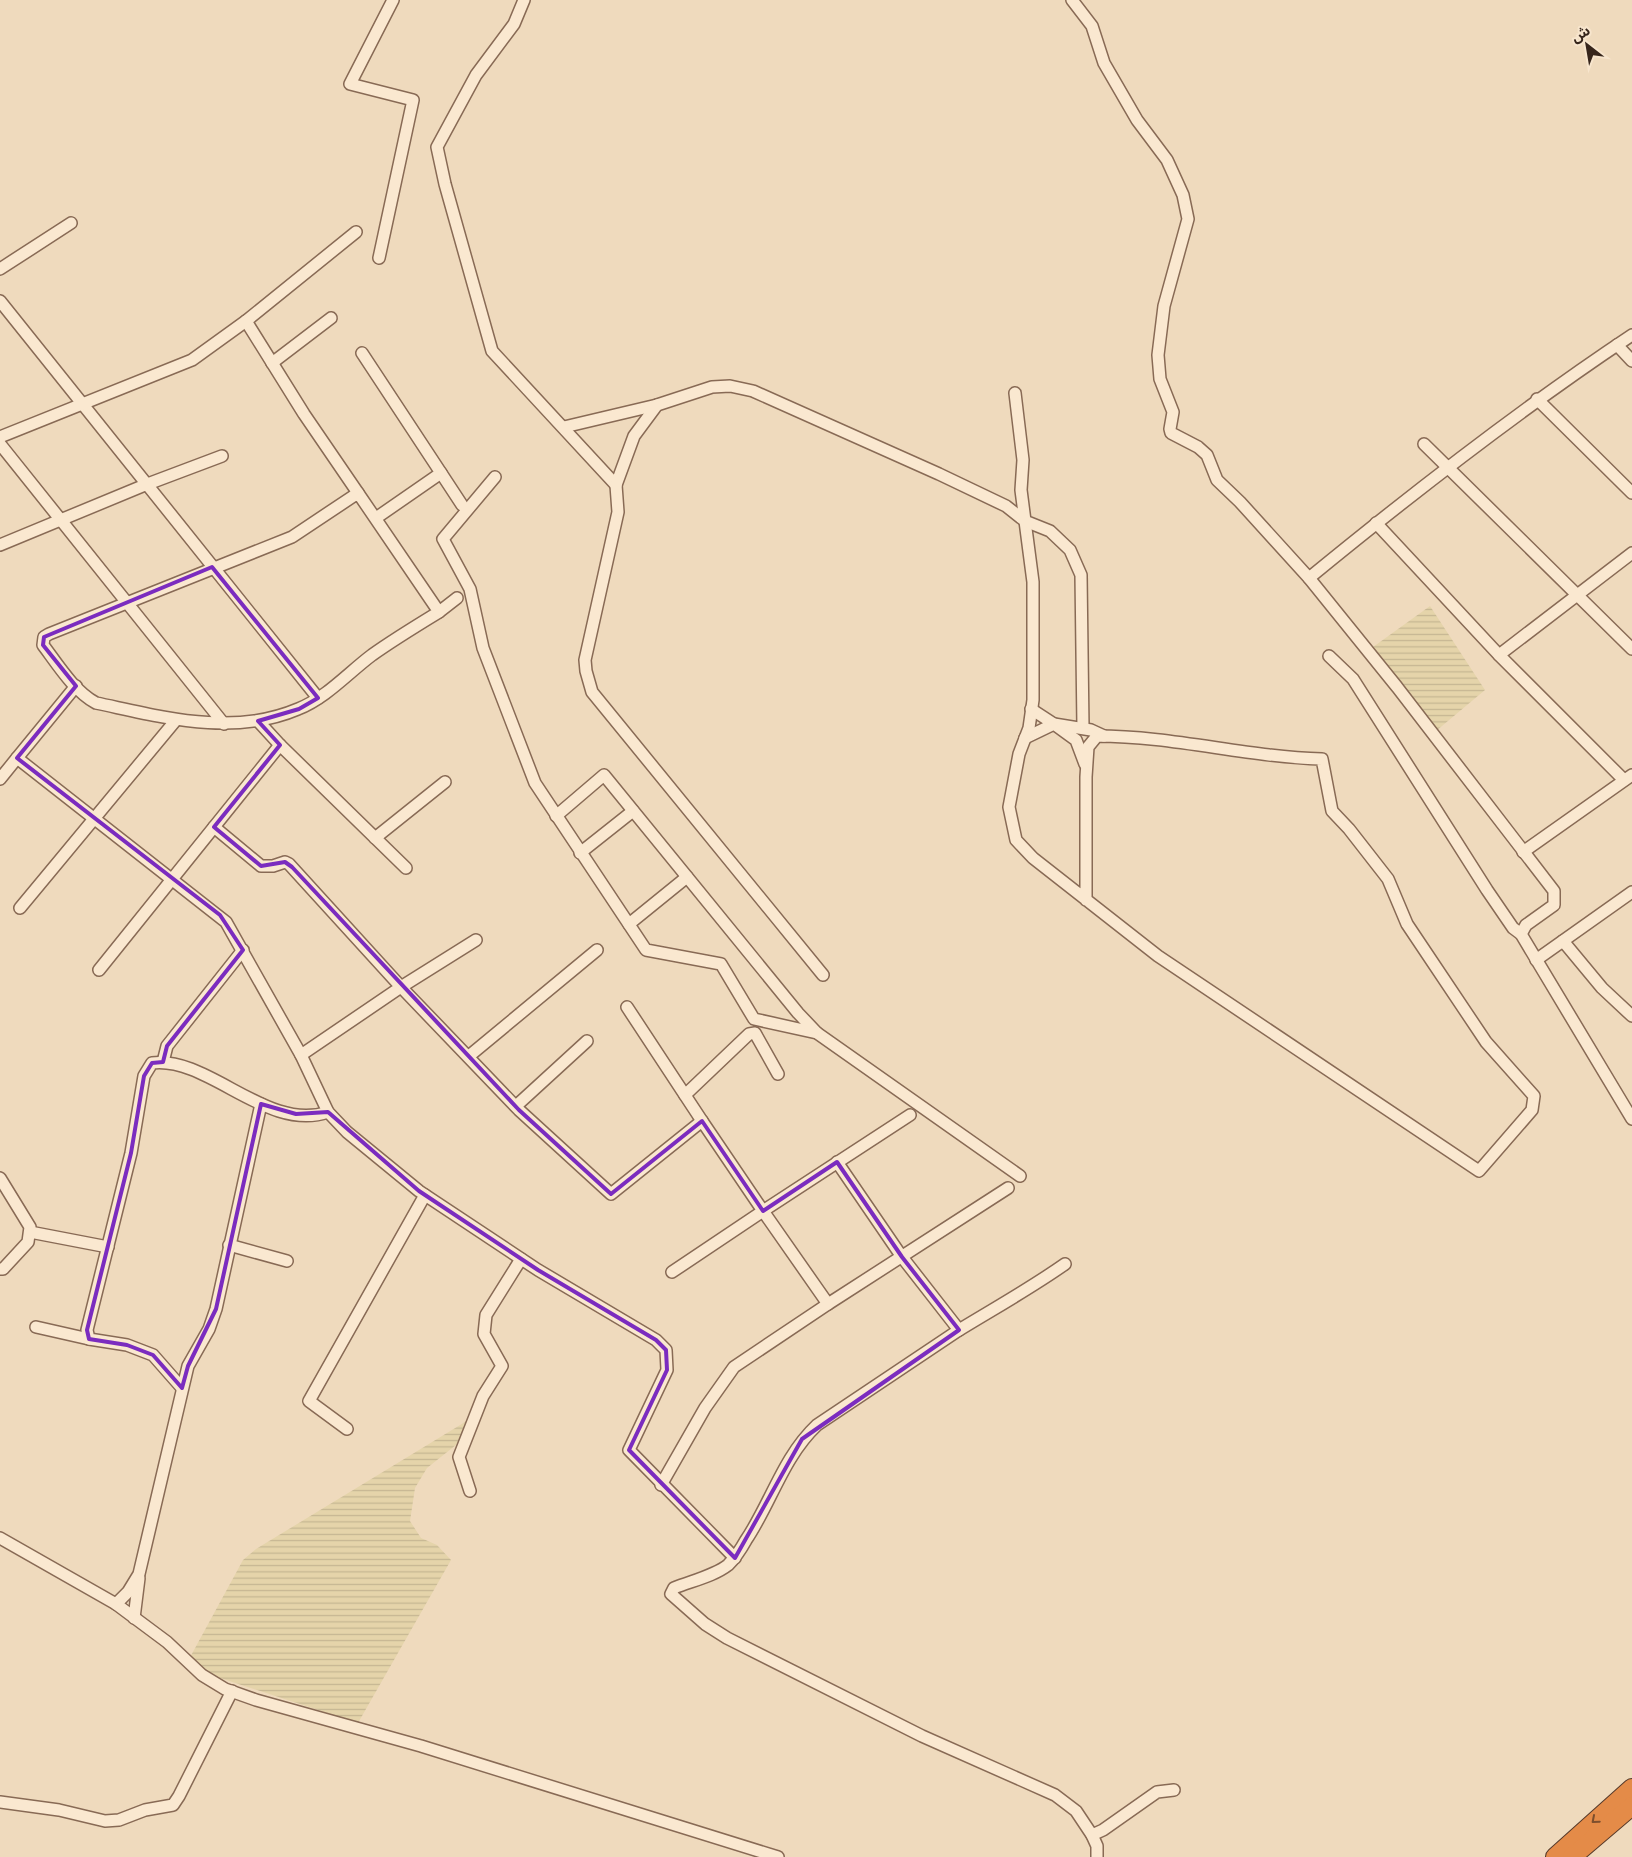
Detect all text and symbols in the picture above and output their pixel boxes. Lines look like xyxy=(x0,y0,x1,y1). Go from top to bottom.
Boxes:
north arrow xyxy=(1562,20,1612,70)
text: ش xyxy=(1567,20,1594,48)
one-way arrow xyxy=(1592,1815,1601,1823)

